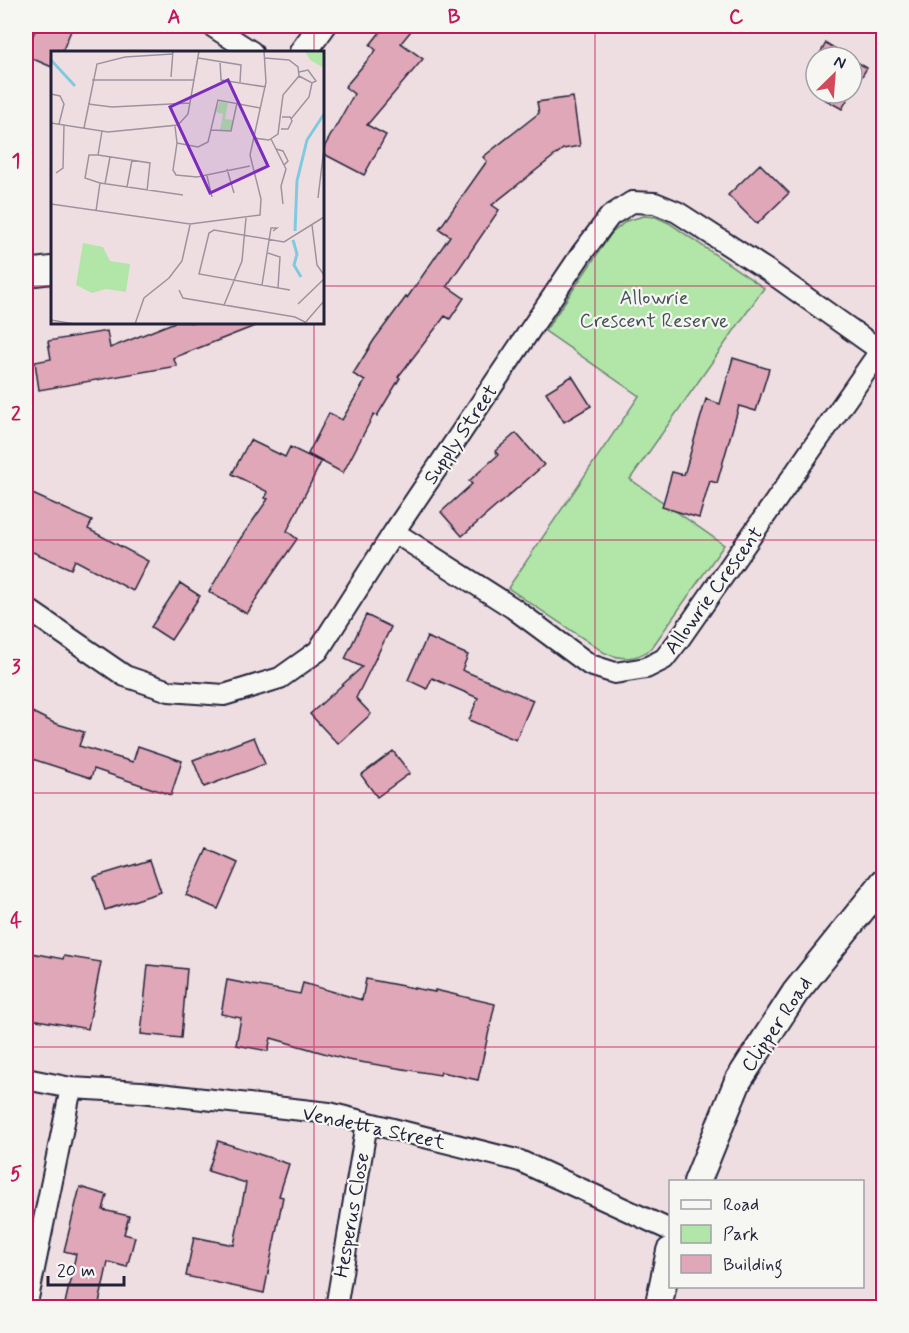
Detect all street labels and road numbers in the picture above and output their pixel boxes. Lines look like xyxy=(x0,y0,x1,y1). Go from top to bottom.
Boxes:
street label: Supply Street xyxy=(418,379,505,490)
street label: Allowrie Crescent xyxy=(659,521,770,660)
street label: Clipper Road xyxy=(736,972,819,1078)
street label: Vendetta Street xyxy=(300,1100,448,1157)
street label: Hesperus Close xyxy=(328,1151,377,1280)

